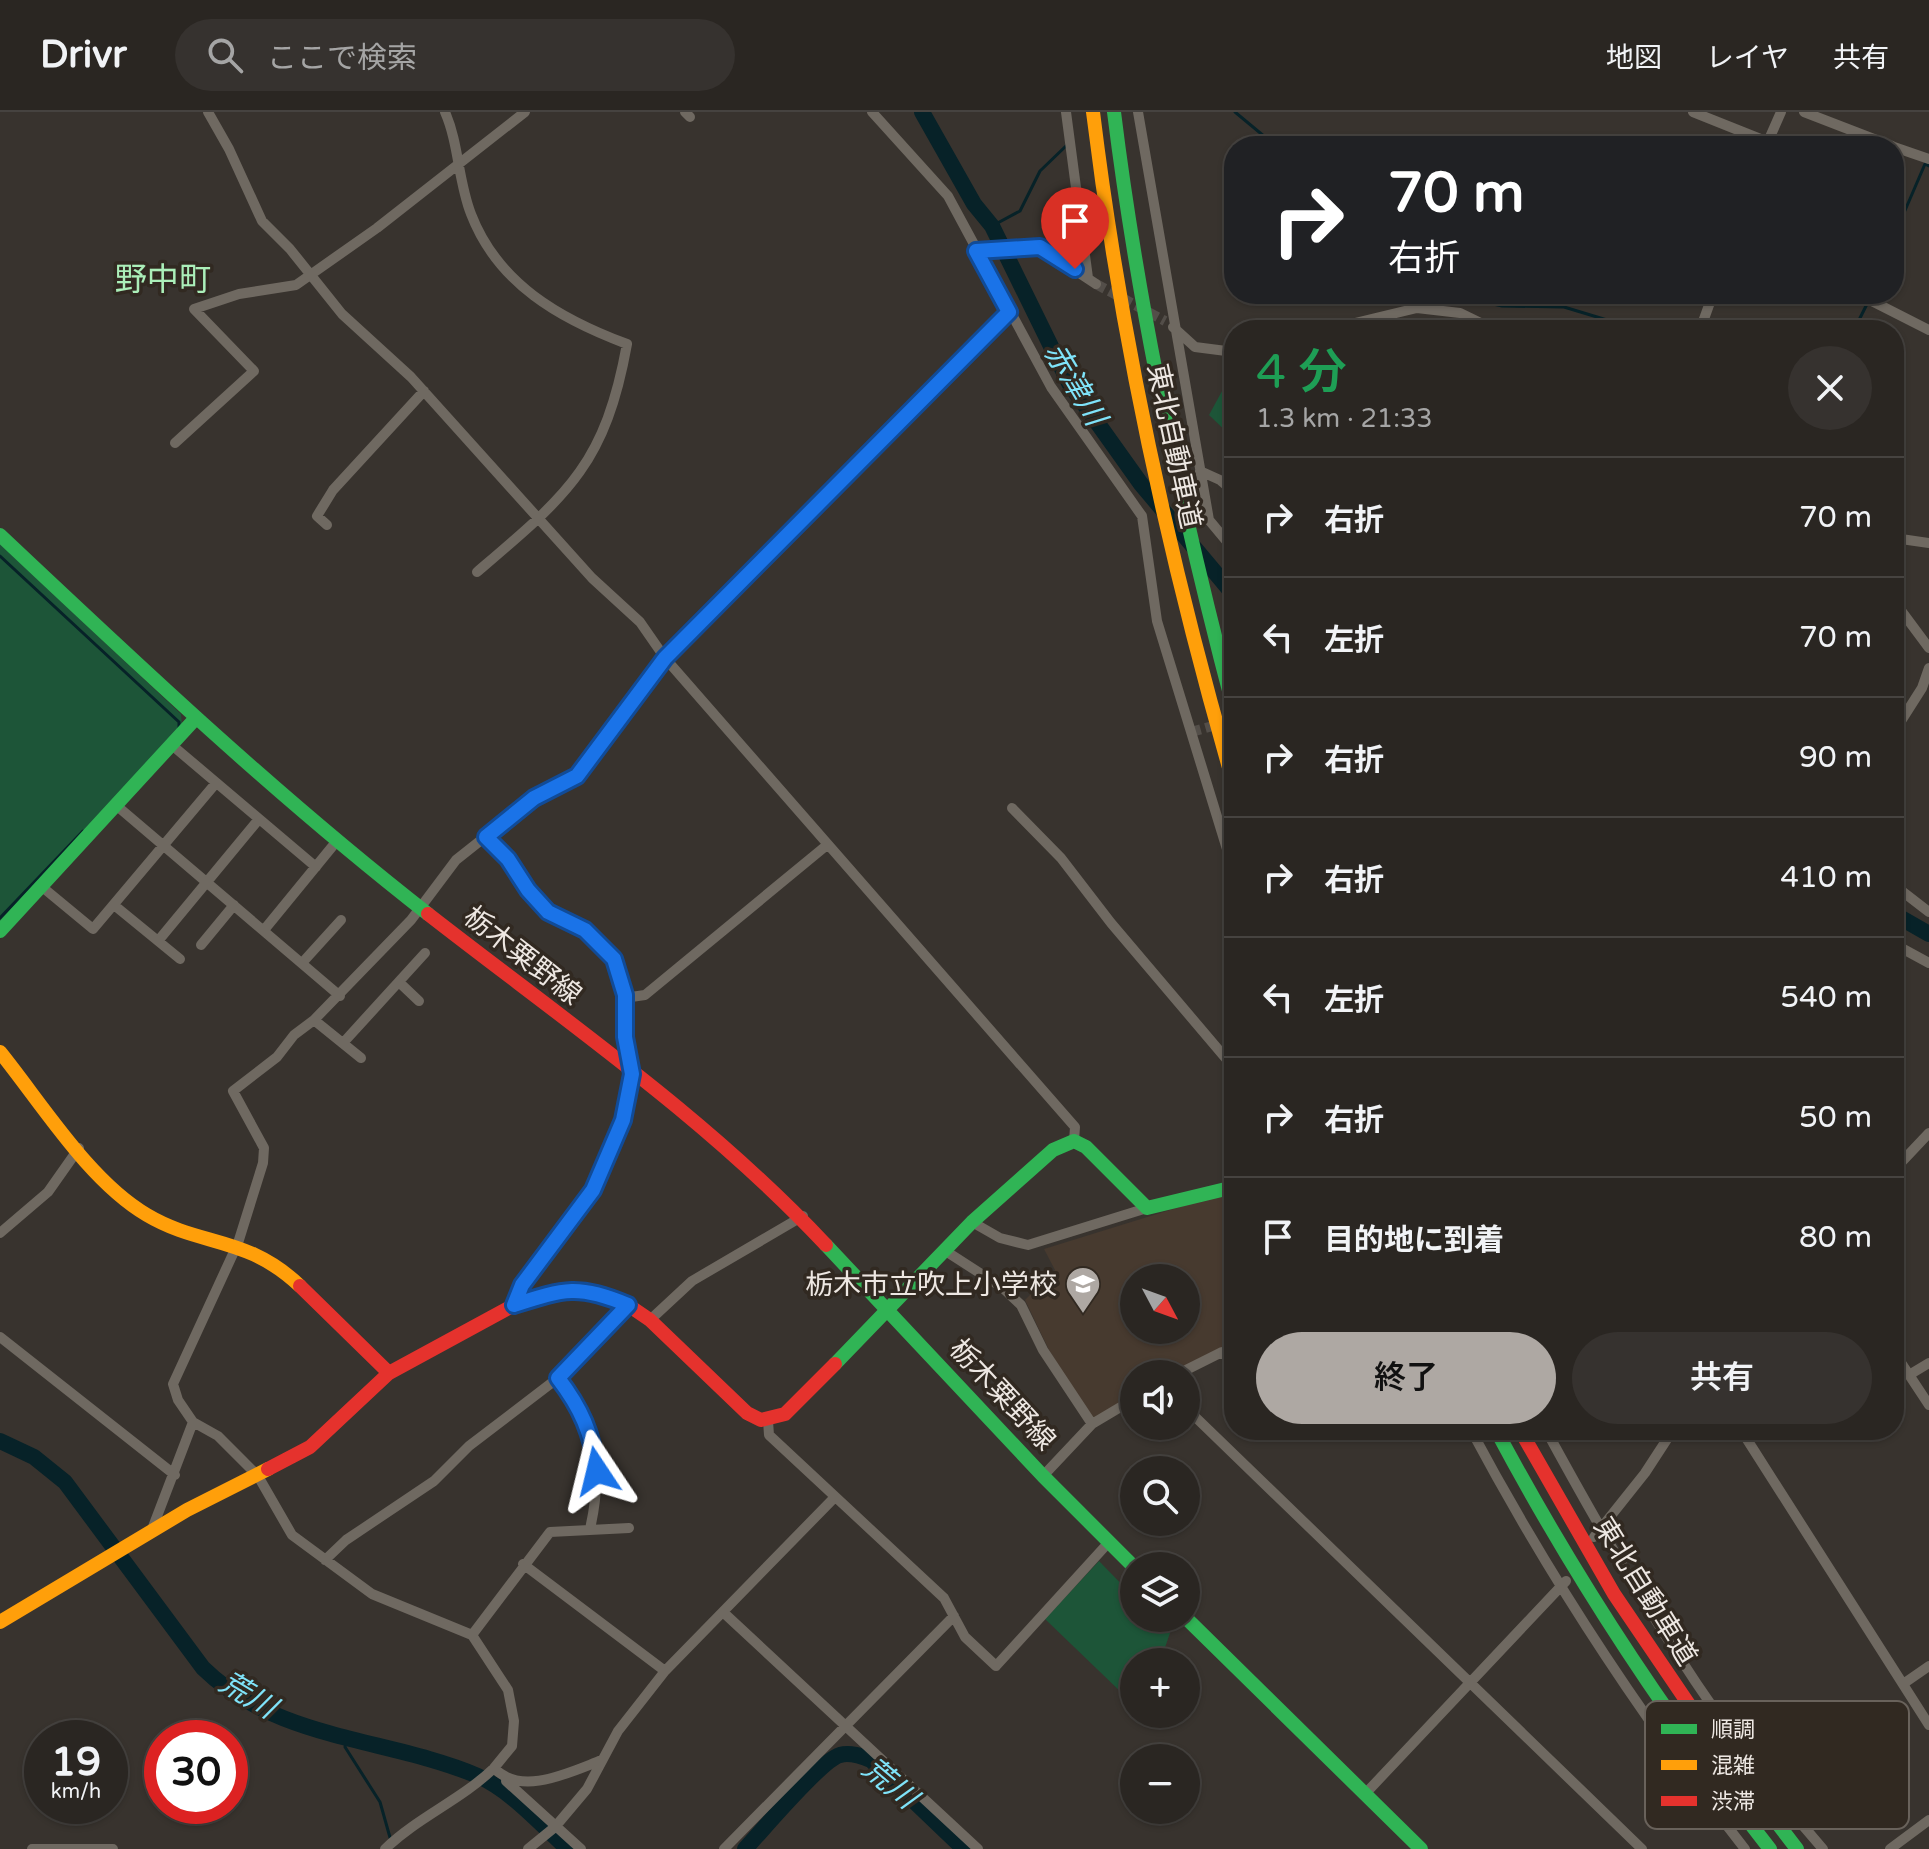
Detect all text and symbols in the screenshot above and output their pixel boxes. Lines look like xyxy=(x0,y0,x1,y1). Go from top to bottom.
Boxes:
search box xyxy=(175,19,735,91)
text: Drivr xyxy=(40,32,127,78)
icon: search xyxy=(203,33,247,77)
text: ここで検索 xyxy=(267,40,417,77)
text: 地図 xyxy=(1606,41,1662,75)
text: レイヤ xyxy=(1706,41,1789,75)
text: 共有 xyxy=(1833,41,1889,75)
text: 70 m xyxy=(1388,160,1524,227)
icon: right xyxy=(1256,168,1360,272)
pin xyxy=(1041,187,1109,269)
icon: arrive xyxy=(1053,199,1097,243)
text: 右折 xyxy=(1388,237,1460,280)
district label: 野中町 xyxy=(115,261,211,299)
water label: 赤津川 xyxy=(1036,336,1115,435)
text: 4 分 xyxy=(1256,344,1347,402)
button: close xyxy=(1788,346,1872,430)
street label: 東北自動車道 xyxy=(1140,361,1208,532)
text: 1.3 km · 21:33 xyxy=(1256,403,1433,434)
icon: right xyxy=(1256,495,1300,539)
text: 70 m xyxy=(1799,499,1872,536)
text: 右折 xyxy=(1324,502,1384,539)
icon: left xyxy=(1256,615,1300,659)
text: 70 m xyxy=(1799,619,1872,656)
text: 左折 xyxy=(1324,622,1384,659)
icon: right xyxy=(1256,735,1300,779)
text: 90 m xyxy=(1799,739,1872,776)
text: 右折 xyxy=(1324,742,1384,779)
icon: right xyxy=(1256,855,1300,899)
text: 410 m xyxy=(1780,859,1872,896)
text: 右折 xyxy=(1324,862,1384,899)
street label: 栃木粟野線 xyxy=(457,899,588,1012)
icon: left xyxy=(1256,975,1300,1019)
text: 540 m xyxy=(1780,979,1872,1016)
text: 左折 xyxy=(1324,982,1384,1019)
icon: right xyxy=(1256,1095,1300,1139)
text: 50 m xyxy=(1799,1099,1872,1136)
text: 右折 xyxy=(1324,1102,1384,1139)
icon: arrive xyxy=(1256,1215,1300,1259)
text: 80 m xyxy=(1799,1219,1872,1256)
text: 目的地に到着 xyxy=(1324,1222,1504,1259)
north arrow xyxy=(1120,1264,1200,1344)
map controls xyxy=(1120,1264,1200,1824)
school or university icon: 栃木市立吹上小学校 xyxy=(1064,1265,1102,1315)
place label: 栃木市立吹上小学校 xyxy=(805,1268,1057,1302)
street label: 栃木粟野線 xyxy=(942,1332,1062,1457)
button: 終了 xyxy=(1256,1332,1556,1424)
button: 共有 xyxy=(1572,1332,1872,1424)
button: sound xyxy=(1120,1360,1200,1440)
position arrow xyxy=(555,1429,639,1513)
button: search xyxy=(1120,1456,1200,1536)
street label: 東北自動車道 xyxy=(1586,1511,1704,1672)
button: layers xyxy=(1120,1552,1200,1632)
button: + xyxy=(1120,1648,1200,1728)
water label: 荒川 xyxy=(212,1664,286,1728)
legend xyxy=(1645,1701,1909,1829)
text: 順調 xyxy=(1711,1717,1755,1743)
speed limit sign: 30 xyxy=(144,1720,248,1824)
text: 19 xyxy=(51,1738,101,1786)
button: − xyxy=(1120,1744,1200,1824)
water label: 荒川 xyxy=(855,1750,927,1819)
text: 混雑 xyxy=(1711,1753,1755,1779)
text: km/h xyxy=(51,1780,101,1804)
text: 渋滞 xyxy=(1711,1789,1755,1815)

